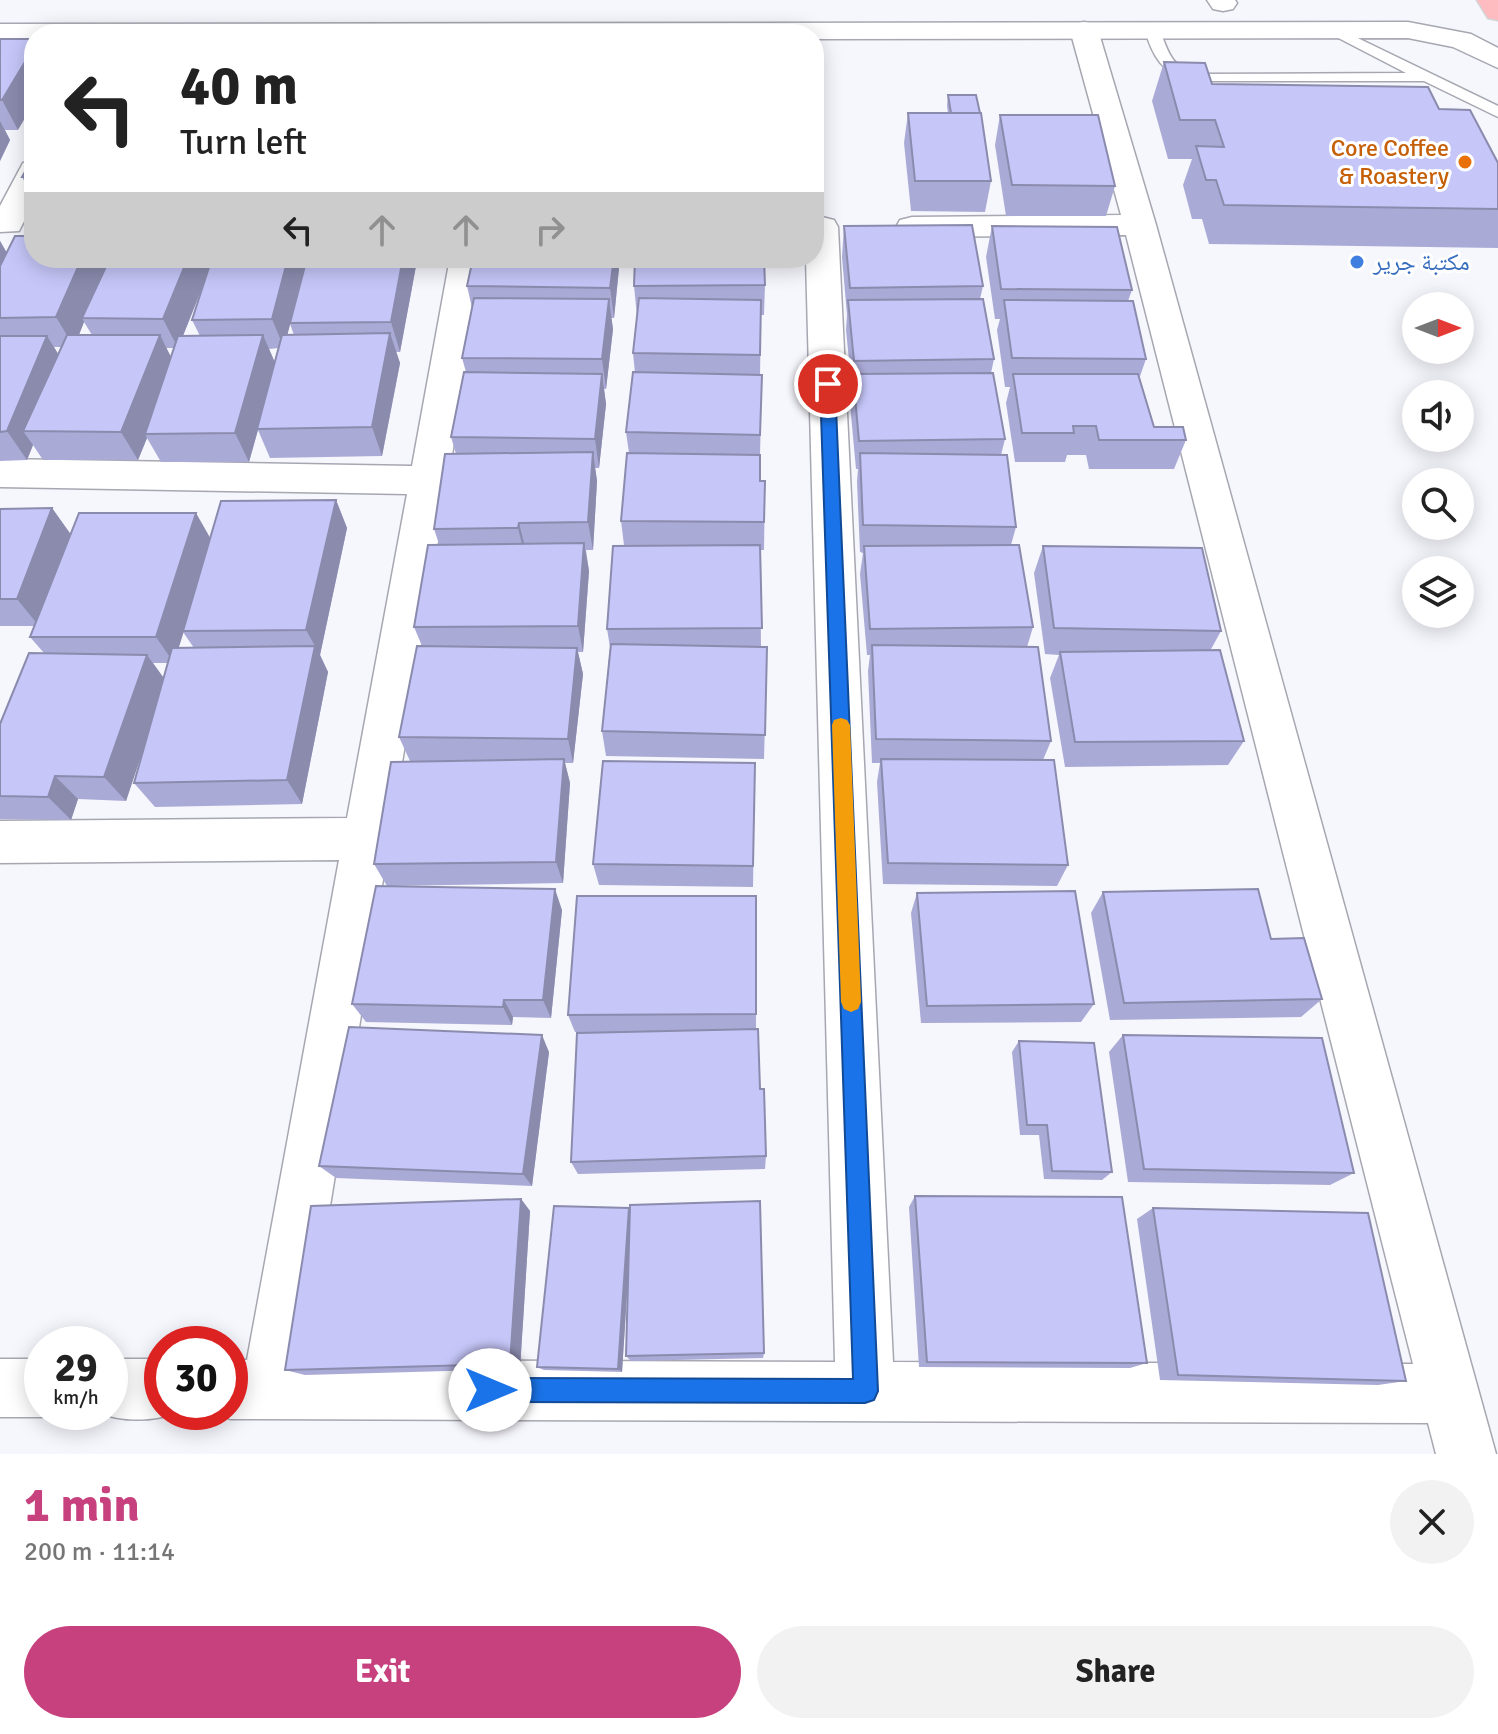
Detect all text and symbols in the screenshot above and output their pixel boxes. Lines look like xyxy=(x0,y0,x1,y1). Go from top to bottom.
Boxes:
text: 40 m xyxy=(180,51,298,120)
icon: left xyxy=(48,56,152,160)
text: Turn left xyxy=(180,120,307,165)
place label: Core Coffee & Roastery xyxy=(1331,133,1449,191)
marker: Core Coffee & Roastery xyxy=(1456,153,1474,171)
icon: left xyxy=(276,208,320,252)
icon: ahead xyxy=(360,208,404,252)
icon: ahead xyxy=(444,208,488,252)
icon: right xyxy=(528,208,572,252)
place label: مكتبة جرير xyxy=(1372,247,1470,277)
marker: مكتبة جرير xyxy=(1348,253,1366,271)
north arrow xyxy=(1402,292,1474,364)
map controls xyxy=(1402,292,1474,628)
pin xyxy=(794,350,862,418)
icon: arrive xyxy=(806,362,850,406)
button: sound xyxy=(1402,380,1474,452)
button: search xyxy=(1402,468,1474,540)
button: layers xyxy=(1402,556,1474,628)
speed limit sign: 30 xyxy=(144,1326,248,1430)
text: 29 xyxy=(54,1343,98,1393)
position arrow xyxy=(448,1348,532,1432)
text: km/h xyxy=(53,1385,99,1410)
text: 1 min xyxy=(24,1476,140,1535)
button: close xyxy=(1390,1480,1474,1564)
text: 200 m · 11:14 xyxy=(24,1536,175,1568)
button: Exit xyxy=(24,1626,741,1718)
button: Share xyxy=(757,1626,1474,1718)

